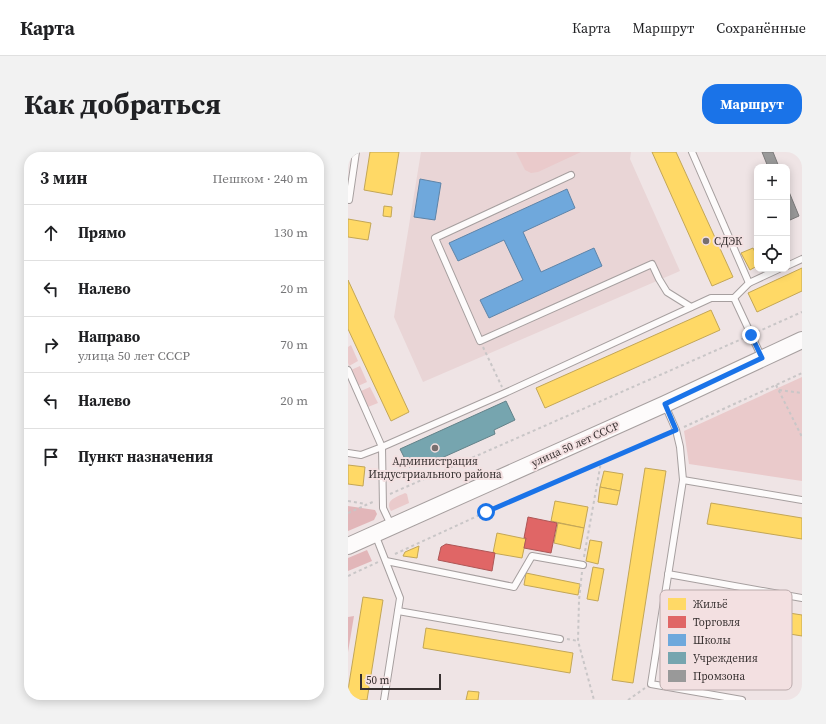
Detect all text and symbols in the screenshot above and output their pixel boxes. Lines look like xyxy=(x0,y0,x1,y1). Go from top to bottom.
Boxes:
text: Карта xyxy=(20,15,75,41)
text: Карта xyxy=(572,18,611,38)
text: Маршрут xyxy=(633,18,694,38)
text: Сохранённые xyxy=(716,18,806,38)
button: Маршрут xyxy=(702,84,802,124)
text: Как добраться xyxy=(24,85,221,123)
map controls xyxy=(754,164,790,272)
button: + xyxy=(754,164,790,200)
text: 3 мин xyxy=(40,166,88,190)
text: Пешком · 240 m xyxy=(213,170,308,187)
button: − xyxy=(754,200,790,236)
icon: ahead xyxy=(40,222,62,244)
text: Прямо xyxy=(78,222,126,243)
text: 130 m xyxy=(274,224,308,241)
place label: СДЭК xyxy=(714,234,743,249)
marker: СДЭК xyxy=(701,236,711,246)
button: locate xyxy=(754,236,790,272)
icon: left xyxy=(40,278,62,300)
text: Налево xyxy=(78,278,131,299)
text: 20 m xyxy=(280,280,308,297)
text: Направо xyxy=(78,326,140,347)
route end xyxy=(742,326,760,344)
icon: right xyxy=(40,334,62,356)
text: 70 m xyxy=(280,336,308,353)
text: улица 50 лет СССР xyxy=(78,347,190,364)
icon: left xyxy=(40,390,62,412)
text: Налево xyxy=(78,390,131,411)
text: 20 m xyxy=(280,392,308,409)
street label: улица 50 лет СССР xyxy=(529,418,622,471)
marker: Администрация Индустриального района xyxy=(430,443,440,453)
icon: arrive xyxy=(40,446,62,468)
text: Пункт назначения xyxy=(78,446,213,467)
place label: Администрация Индустриального района xyxy=(368,454,502,482)
route start xyxy=(477,503,495,521)
legend xyxy=(660,590,792,690)
text: Жильё xyxy=(693,597,728,612)
text: Торговля xyxy=(693,615,740,630)
text: Школы xyxy=(693,633,731,648)
text: Учреждения xyxy=(693,651,758,666)
text: Промзона xyxy=(693,669,746,684)
scale bar xyxy=(360,672,441,691)
text: 50 m xyxy=(366,673,389,688)

